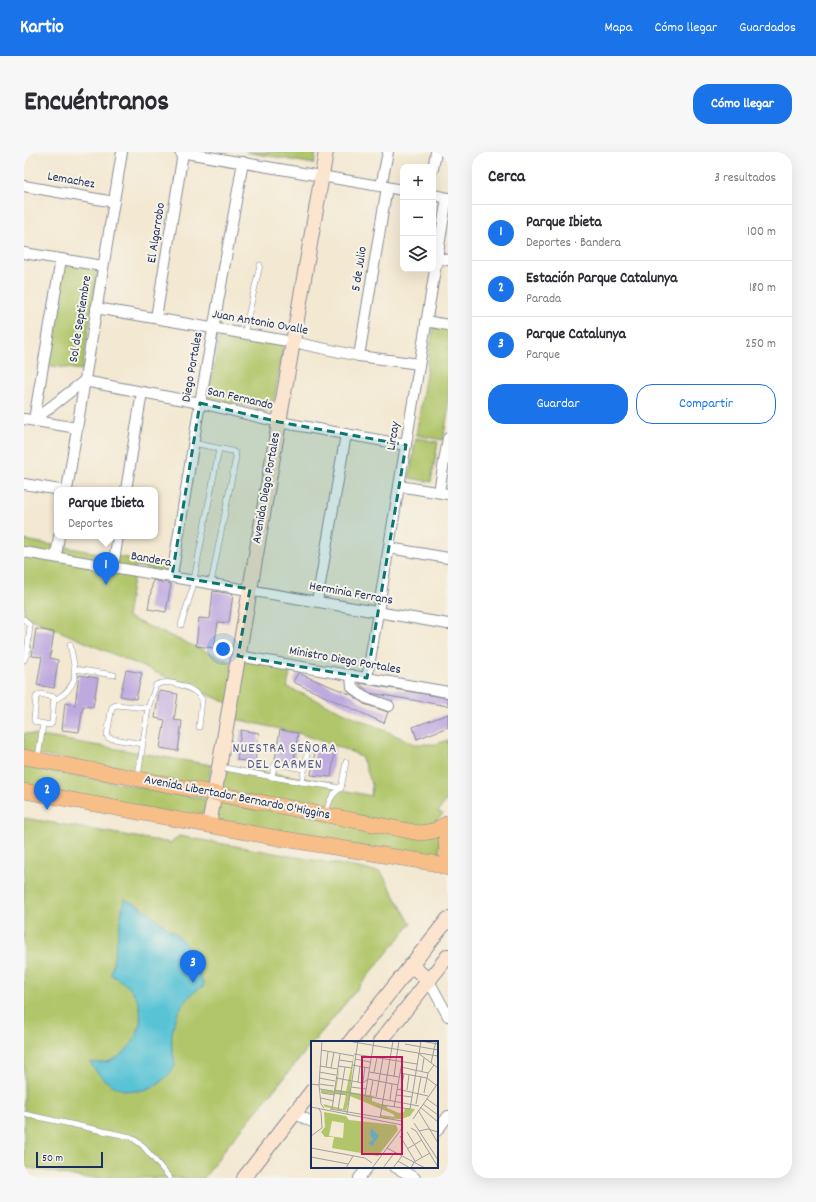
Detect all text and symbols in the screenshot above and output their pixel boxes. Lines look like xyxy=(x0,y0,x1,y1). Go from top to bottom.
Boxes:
text: Kartio xyxy=(20,15,64,42)
text: Mapa xyxy=(605,18,632,38)
text: Cómo llegar xyxy=(654,18,717,38)
text: Guardados xyxy=(739,18,796,38)
text: Encuéntranos xyxy=(24,84,169,124)
button: Cómo llegar xyxy=(693,84,792,124)
map controls xyxy=(400,164,436,272)
button: + xyxy=(400,164,436,200)
text: Cerca xyxy=(488,166,525,190)
street label: Lemachez xyxy=(46,167,96,195)
text: 3 resultados xyxy=(714,169,776,188)
button: − xyxy=(400,200,436,236)
street label: El Algarrobo xyxy=(143,201,171,265)
text: Parque Ibieta xyxy=(526,212,602,234)
text: 1 xyxy=(500,223,502,242)
text: 100 m xyxy=(747,223,776,242)
text: Deportes · Bandera xyxy=(526,234,621,253)
button: layers xyxy=(400,236,436,272)
street label: 5 de Julio xyxy=(347,245,373,293)
text: Estación Parque Catalunya xyxy=(526,268,677,290)
street label: Sol de Septiembre xyxy=(65,274,97,364)
text: 2 xyxy=(498,279,504,298)
text: 180 m xyxy=(749,279,776,298)
text: Parada xyxy=(526,290,561,309)
street label: Juan Antonio Ovalle xyxy=(211,305,310,341)
text: Parque Catalunya xyxy=(526,324,626,346)
street label: Diego Portales xyxy=(177,330,209,404)
text: 3 xyxy=(498,335,504,354)
text: 250 m xyxy=(745,335,776,354)
text: Parque xyxy=(526,346,560,365)
street label: San Fernando xyxy=(205,382,275,416)
button: Guardar xyxy=(488,384,628,424)
button: Compartir xyxy=(636,384,776,424)
street label: Lircay xyxy=(382,419,406,452)
street label: Avenida Diego Portales xyxy=(248,431,286,545)
popup xyxy=(54,487,158,539)
text: Parque Ibieta xyxy=(68,493,144,515)
text: Deportes xyxy=(68,515,113,534)
street label: Bandera xyxy=(129,547,174,573)
pin: 1 xyxy=(93,552,119,585)
street label: Herminia Ferrans xyxy=(308,577,394,611)
your location xyxy=(213,639,233,659)
street label: Ministro Diego Portales xyxy=(288,642,402,680)
district label: NUESTRA SEÑORA DEL CARMEN xyxy=(233,739,338,775)
street label: Avenida Libertador Bernardo O'Higgins xyxy=(142,771,332,825)
pin: 2 xyxy=(34,777,60,810)
pin: 3 xyxy=(180,950,206,983)
inset map xyxy=(311,1041,438,1168)
scale bar xyxy=(36,1150,103,1169)
text: 50 m xyxy=(42,1151,63,1167)

